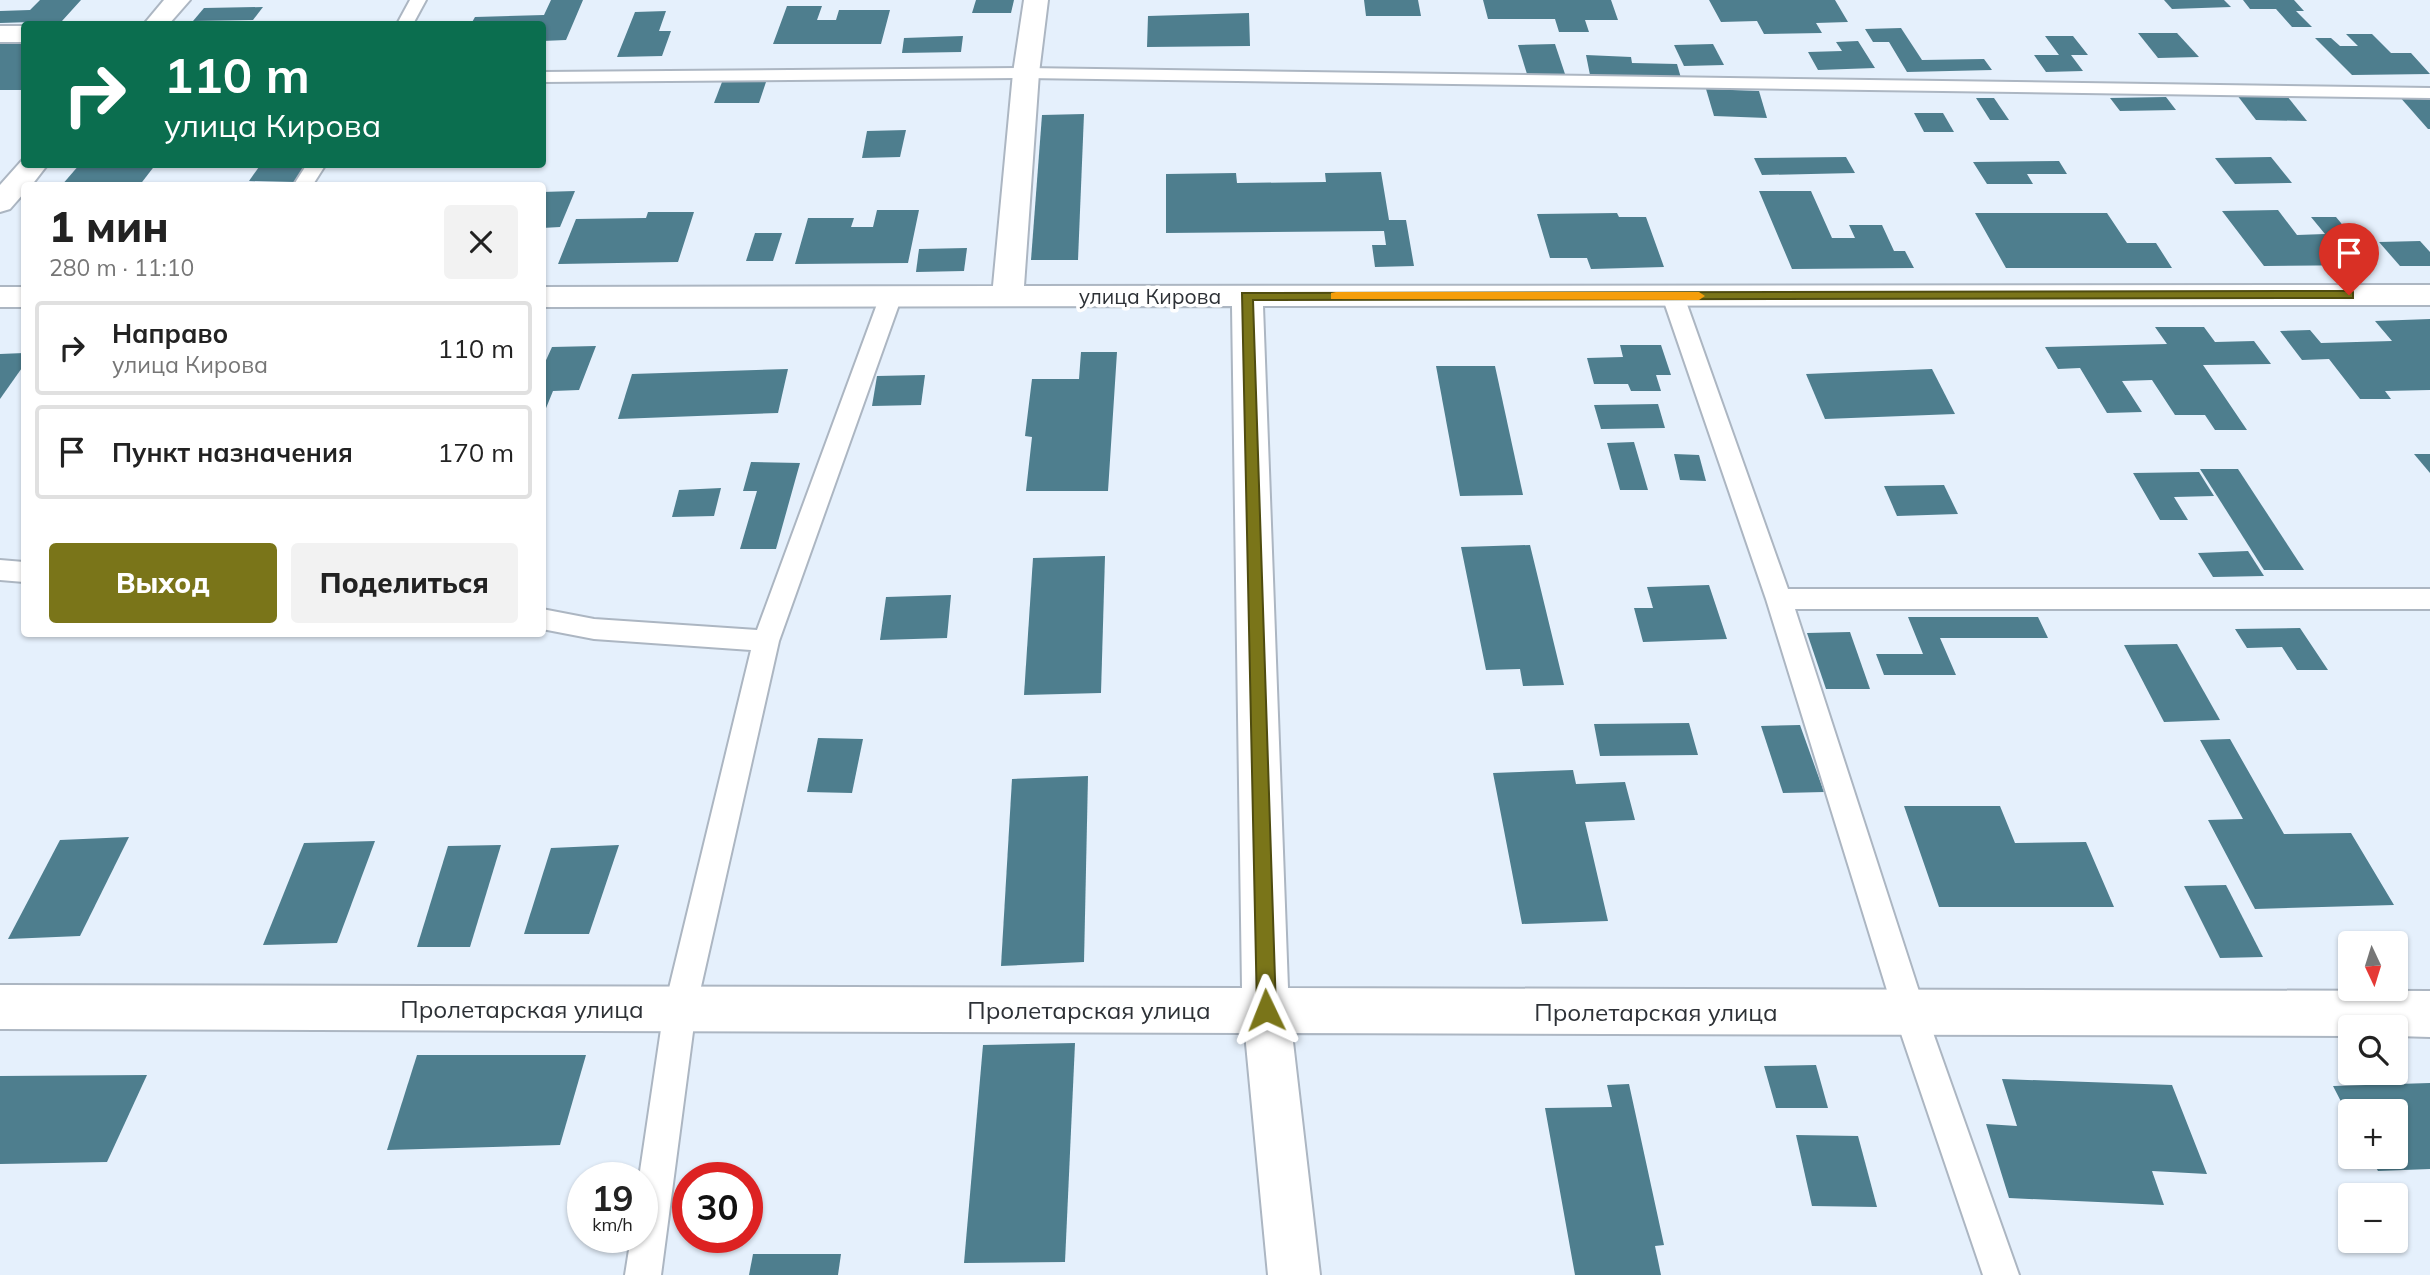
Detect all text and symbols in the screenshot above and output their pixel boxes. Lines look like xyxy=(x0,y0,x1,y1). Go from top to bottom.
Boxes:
text: 110 m xyxy=(164,44,310,105)
icon: right xyxy=(49,49,140,140)
text: улица Кирова xyxy=(164,105,381,145)
text: 1 мин xyxy=(49,200,169,253)
button: close xyxy=(444,205,518,279)
pin xyxy=(2319,223,2379,295)
icon: arrive xyxy=(2330,234,2368,272)
text: 280 m · 11:10 xyxy=(49,253,194,282)
street label: улица Кирова xyxy=(1079,283,1221,309)
text: Направо xyxy=(112,317,228,350)
icon: right xyxy=(53,329,91,367)
text: 110 m xyxy=(438,332,514,365)
text: улица Кирова xyxy=(112,350,268,379)
icon: arrive xyxy=(53,433,91,471)
text: Пункт назначения xyxy=(112,436,353,469)
text: 170 m xyxy=(438,436,514,469)
button: Выход xyxy=(49,543,277,623)
button: Поделиться xyxy=(291,543,518,623)
north arrow xyxy=(2338,931,2408,1001)
map controls xyxy=(2338,931,2408,1253)
position arrow xyxy=(1229,973,1303,1047)
street label: Пролетарская улица xyxy=(400,994,644,1024)
street label: Пролетарская улица xyxy=(967,995,1211,1025)
street label: Пролетарская улица xyxy=(1534,997,1778,1027)
button: search xyxy=(2338,1015,2408,1085)
button: + xyxy=(2338,1099,2408,1169)
speed limit sign: 30 xyxy=(672,1162,763,1253)
text: 19 xyxy=(591,1176,634,1220)
button: − xyxy=(2338,1183,2408,1253)
text: km/h xyxy=(592,1213,633,1236)

